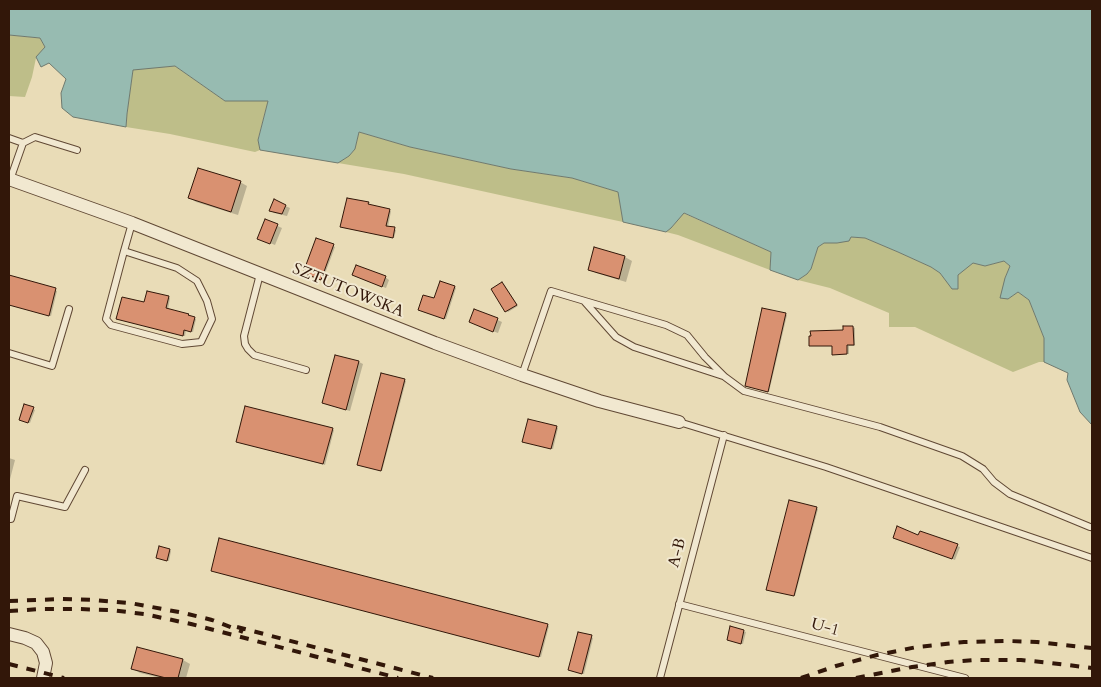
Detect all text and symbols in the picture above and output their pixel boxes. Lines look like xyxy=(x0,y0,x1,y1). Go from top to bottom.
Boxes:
street label: SZTUTOWSKA xyxy=(289,260,407,322)
street label: A-B xyxy=(665,536,691,570)
street label: U-1 xyxy=(809,615,841,641)

